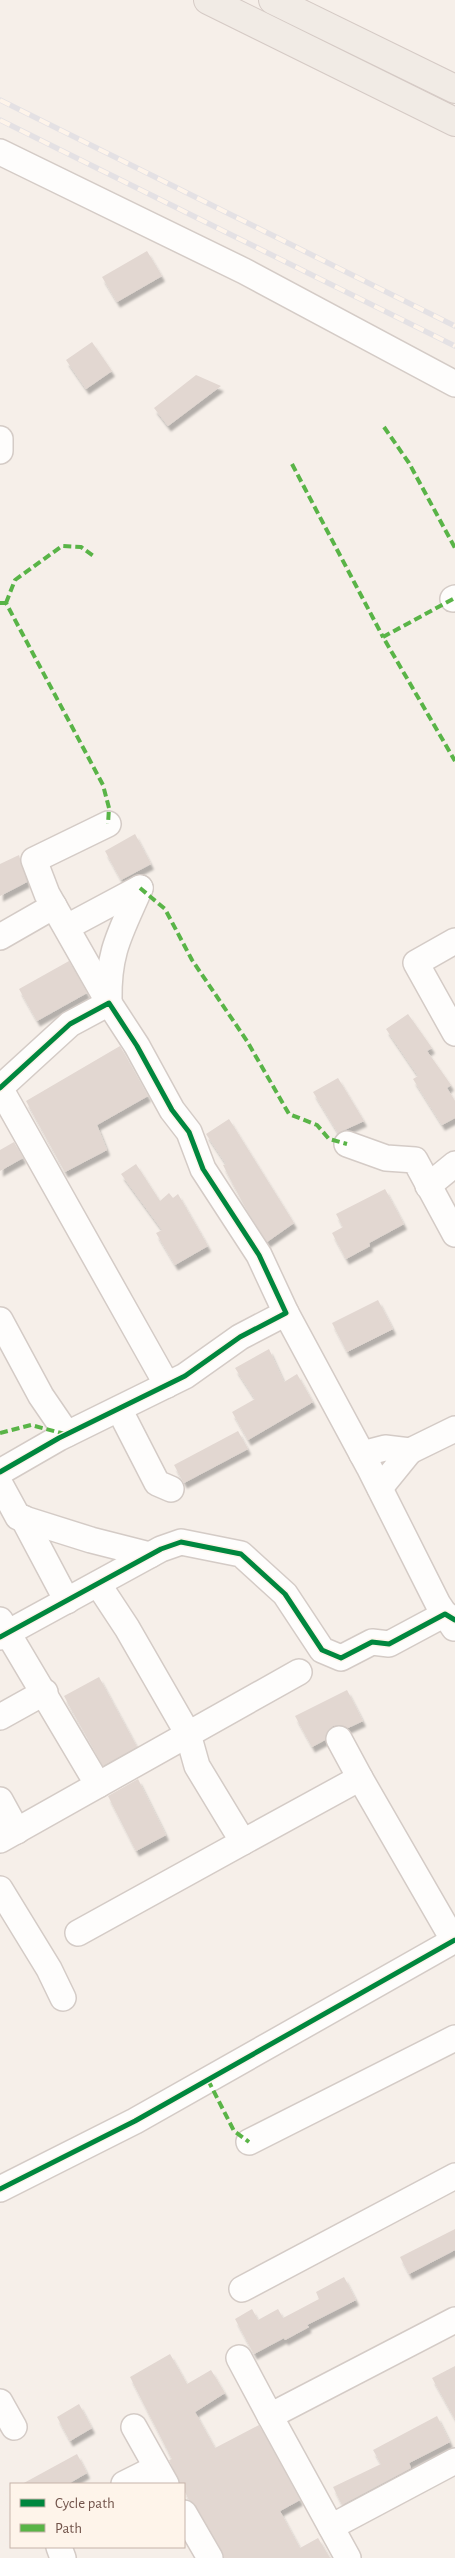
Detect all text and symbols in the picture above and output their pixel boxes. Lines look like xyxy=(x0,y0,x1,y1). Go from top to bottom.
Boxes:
legend xyxy=(10,2483,185,2548)
text: Cycle path xyxy=(55,2496,115,2511)
text: Path xyxy=(55,2521,82,2536)

